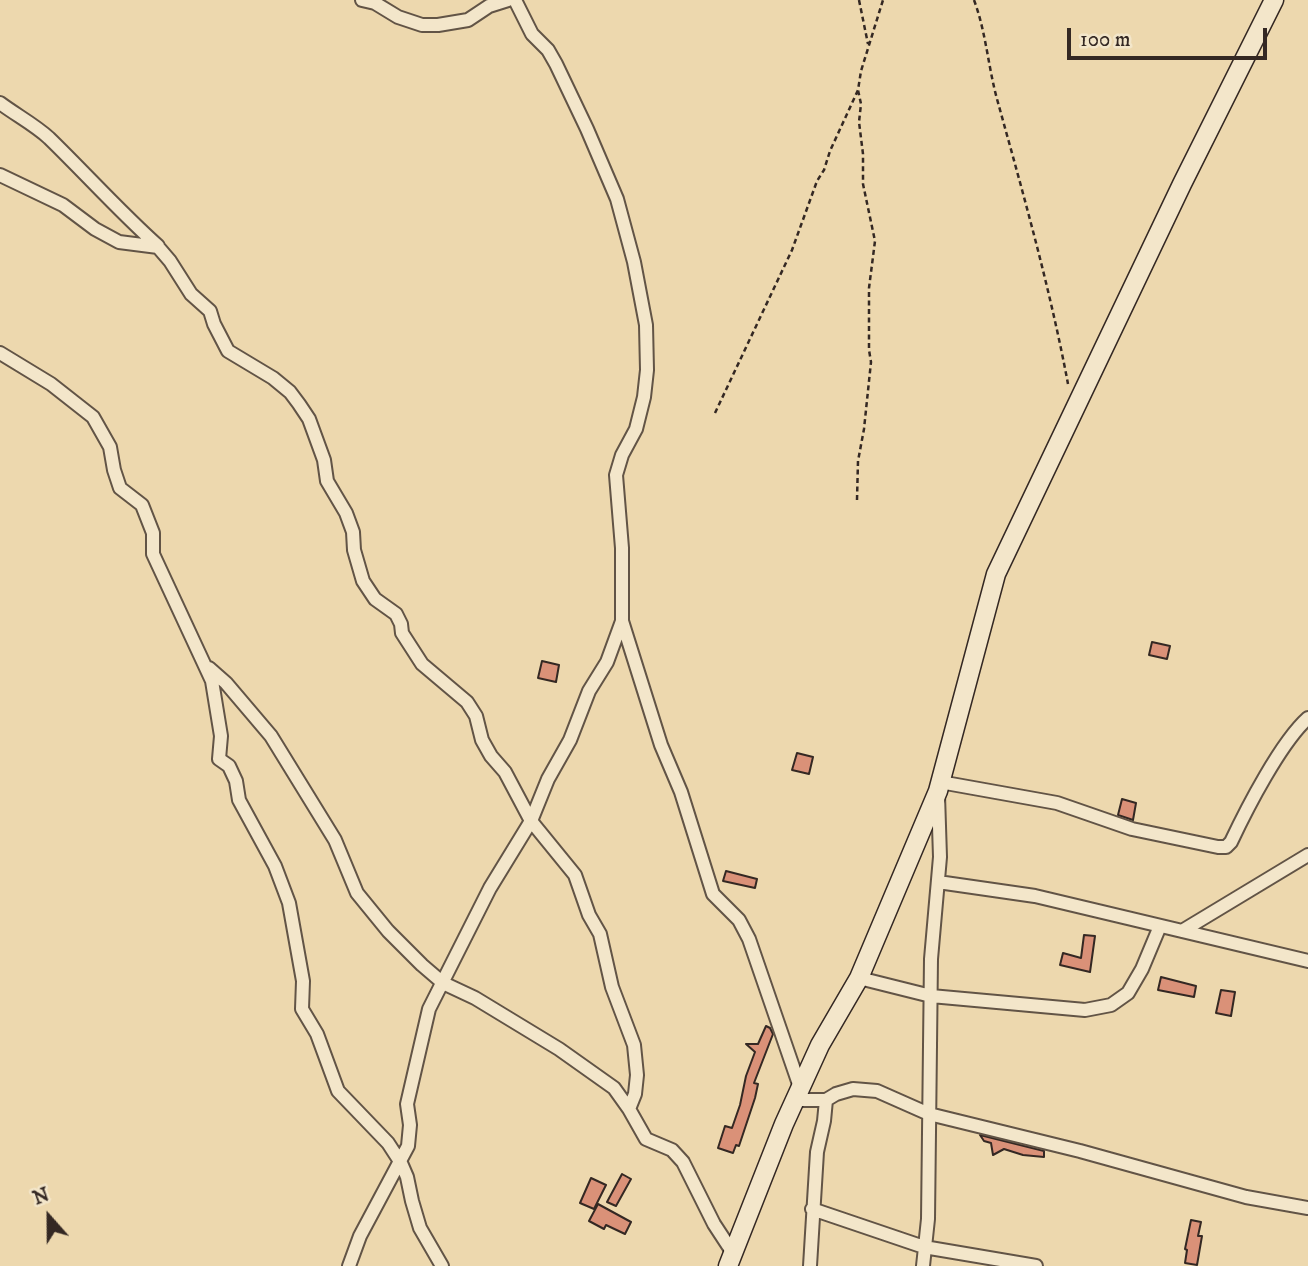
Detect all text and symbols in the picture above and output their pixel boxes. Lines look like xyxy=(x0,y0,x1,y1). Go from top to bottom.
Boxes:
scale bar xyxy=(1070,14,1270,58)
text: 100 m xyxy=(1080,27,1131,53)
north arrow xyxy=(14,1182,84,1252)
text: N xyxy=(30,1183,53,1210)

